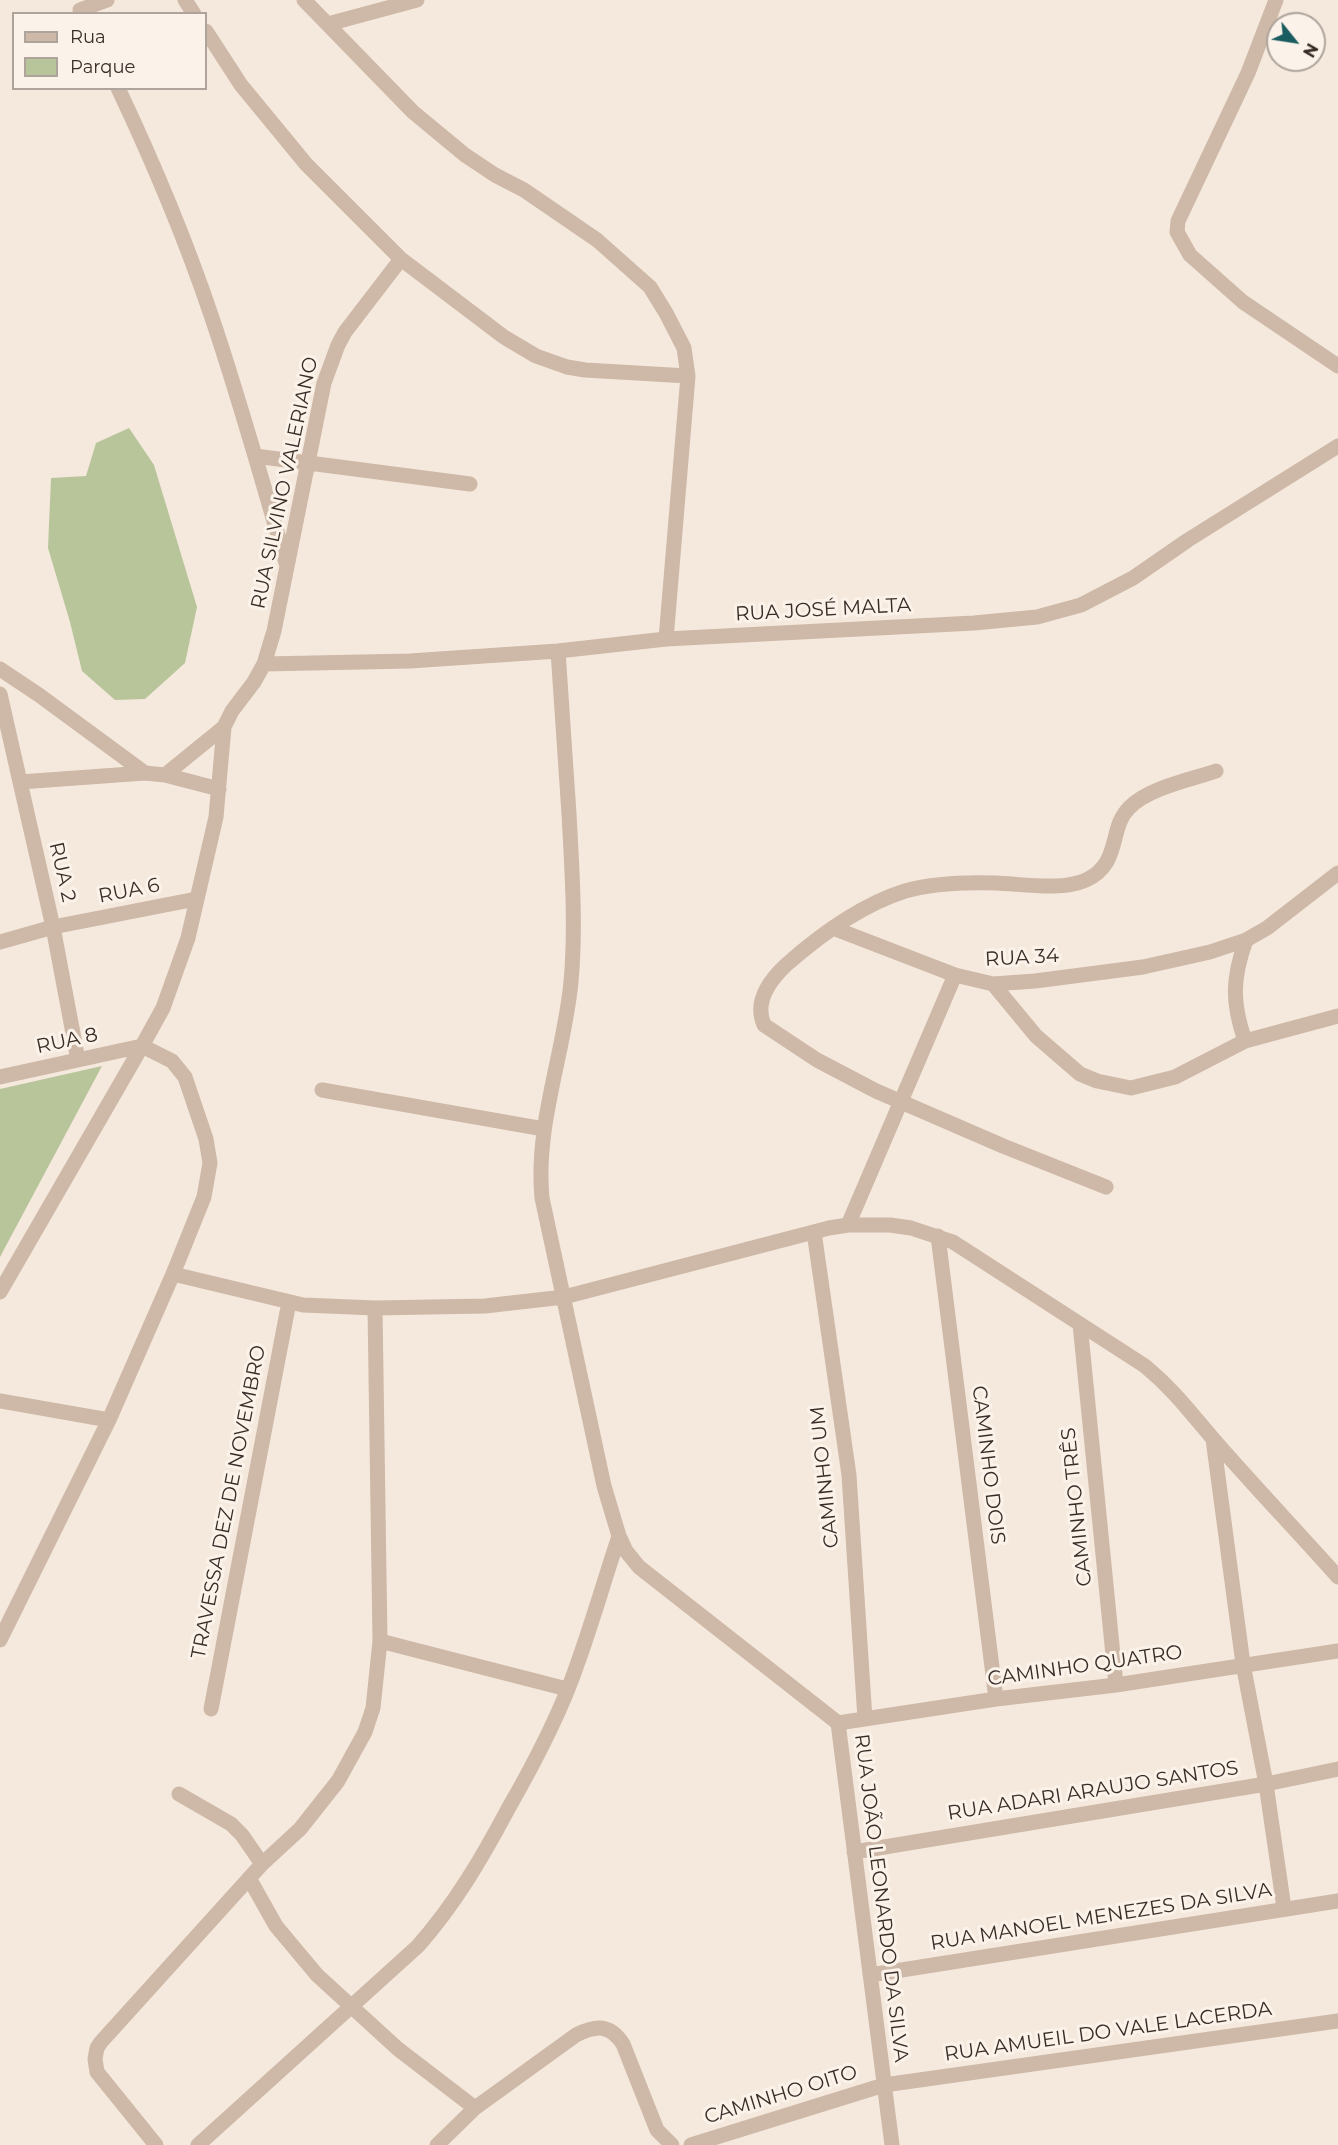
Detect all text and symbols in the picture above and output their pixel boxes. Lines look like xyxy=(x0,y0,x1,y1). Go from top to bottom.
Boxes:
legend xyxy=(12,12,207,90)
north arrow xyxy=(1266,12,1326,72)
text: Rua xyxy=(70,26,106,48)
text: N xyxy=(1299,40,1322,61)
text: Parque xyxy=(70,56,135,78)
street label: RUA SILVINO VALERIANO xyxy=(247,355,323,611)
street label: RUA JOSÉ MALTA xyxy=(734,593,912,627)
street label: RUA 2 xyxy=(43,840,81,904)
street label: RUA 6 xyxy=(96,873,162,909)
street label: RUA 34 xyxy=(984,944,1060,972)
street label: RUA 8 xyxy=(34,1023,100,1059)
street label: TRAVESSA DEZ DE NOVEMBRO xyxy=(187,1343,271,1661)
street label: CAMINHO DOIS xyxy=(966,1384,1010,1546)
street label: CAMINHO UM xyxy=(806,1405,844,1549)
street label: CAMINHO TRÊS xyxy=(1057,1426,1097,1588)
street label: CAMINHO QUATRO xyxy=(986,1640,1184,1692)
street label: RUA JOÃO LEONARDO DA SILVA xyxy=(849,1733,913,2063)
street label: RUA ADARI ARAUJO SANTOS xyxy=(946,1756,1240,1826)
street label: RUA MANOEL MENEZES DA SILVA xyxy=(929,1878,1273,1956)
street label: RUA AMUEIL DO VALE LACERDA xyxy=(943,1997,1273,2067)
street label: CAMINHO OITO xyxy=(702,2060,860,2130)

